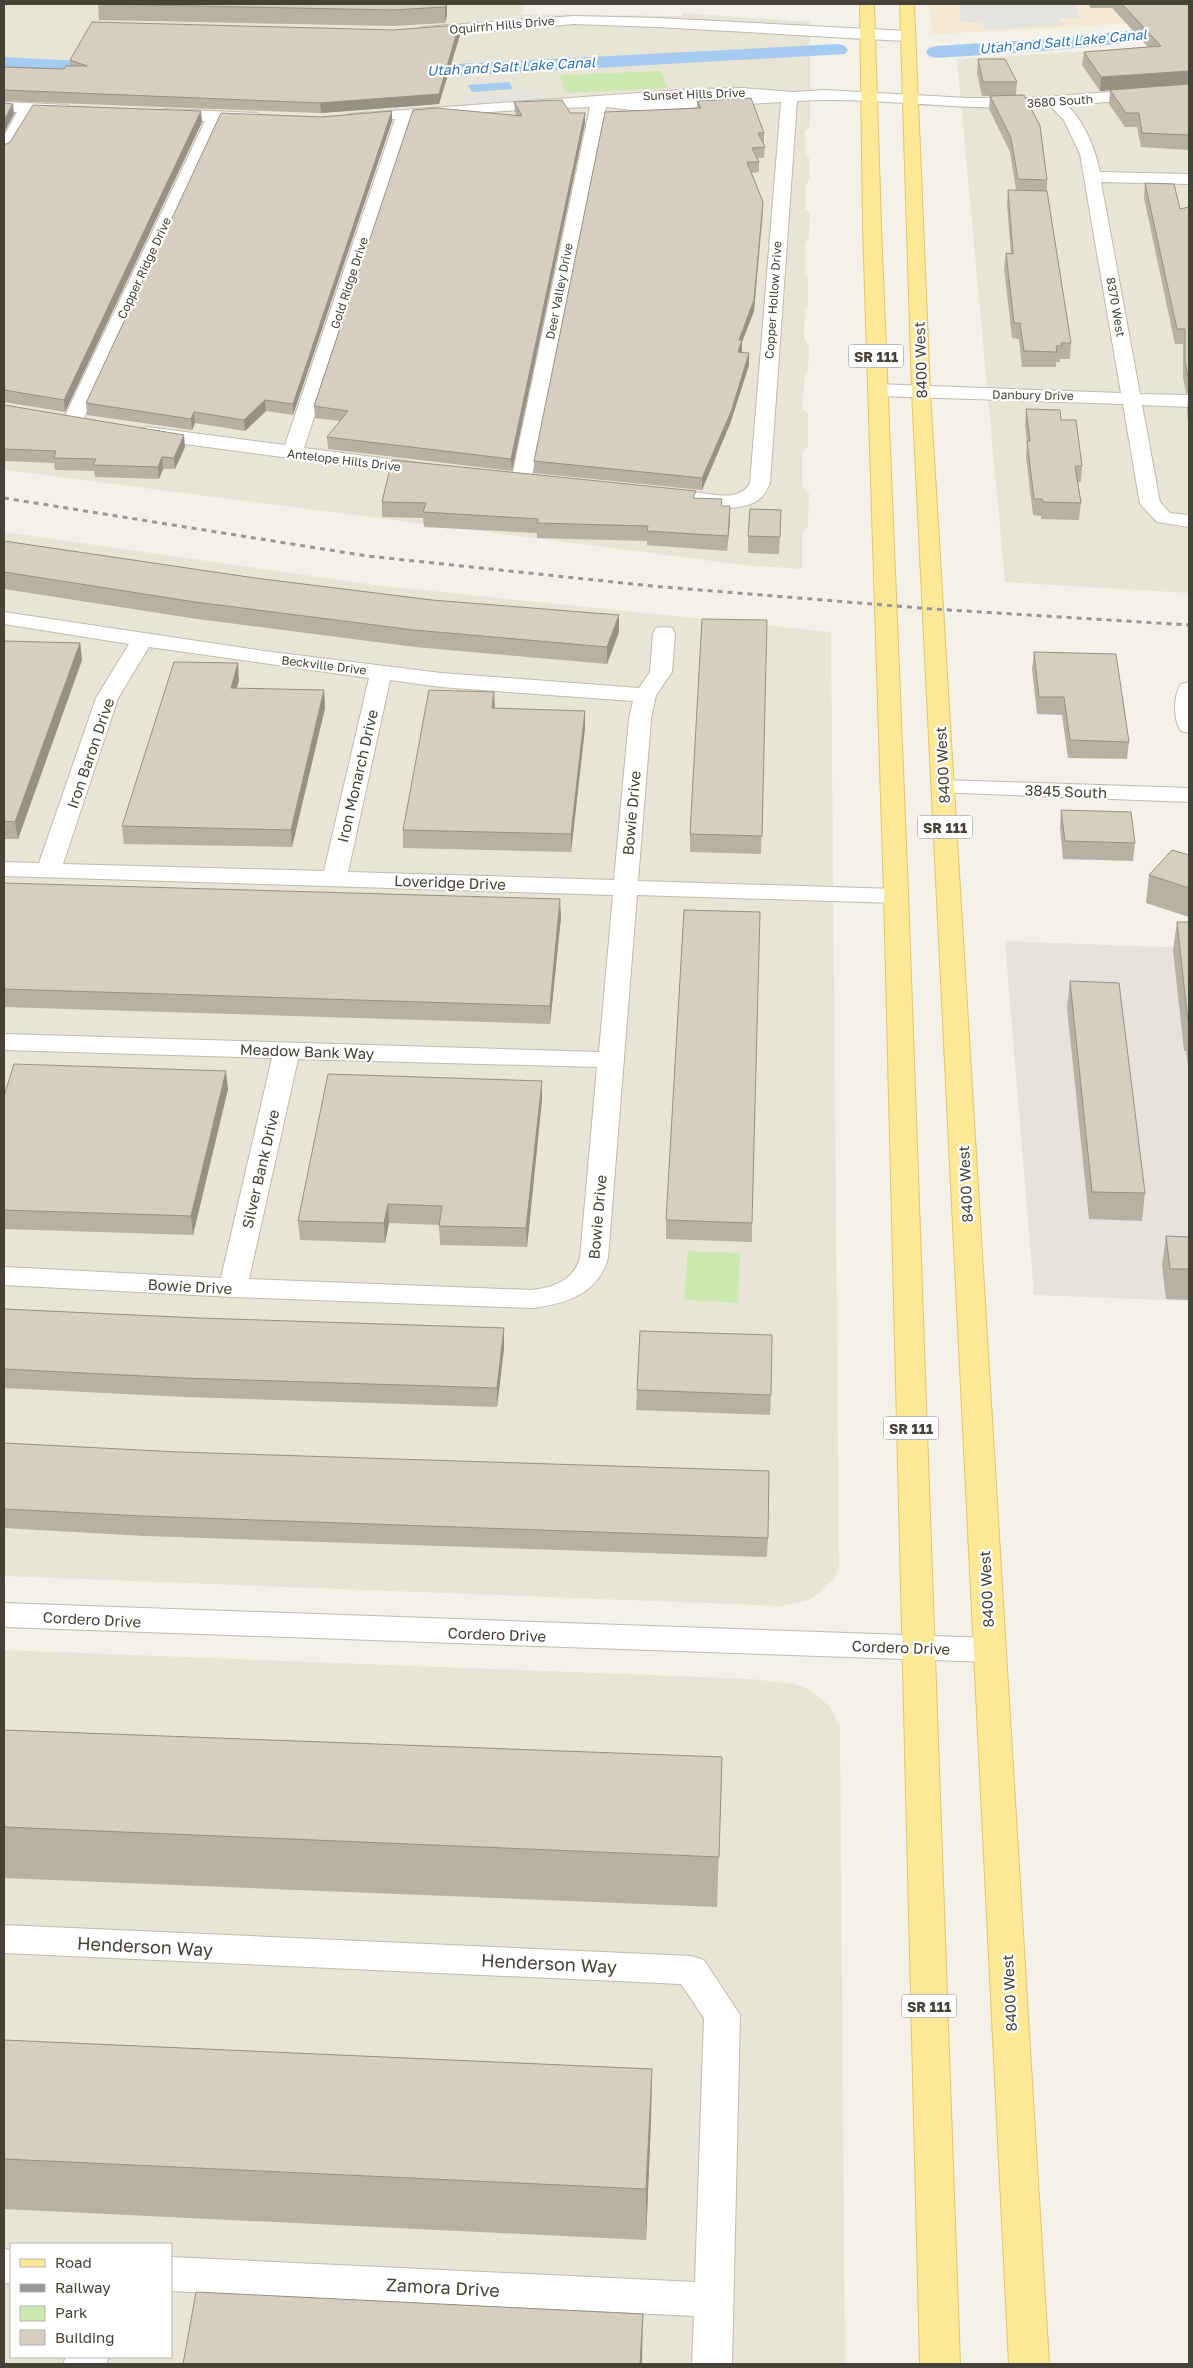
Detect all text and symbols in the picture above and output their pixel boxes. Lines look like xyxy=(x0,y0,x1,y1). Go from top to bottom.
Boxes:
street label: Oquirrh Hills Drive xyxy=(449,13,555,37)
water label: Utah and Salt Lake Canal xyxy=(978,25,1148,57)
water label: Utah and Salt Lake Canal xyxy=(426,53,596,79)
street label: Sunset Hills Drive xyxy=(642,85,746,103)
street label: 3680 South xyxy=(1026,91,1094,111)
street label: Copper Ridge Drive xyxy=(114,215,174,321)
street label: Gold Ridge Drive xyxy=(327,235,371,331)
street label: Copper Hollow Drive xyxy=(761,240,785,359)
street label: Deer Valley Drive xyxy=(542,242,576,340)
street label: 8370 West xyxy=(1103,276,1129,338)
street label: 8400 West xyxy=(910,321,930,399)
road number: SR 111 xyxy=(848,344,904,368)
street label: Danbury Drive xyxy=(992,387,1074,403)
street label: Antelope Hills Drive xyxy=(286,446,402,474)
street label: Beckville Drive xyxy=(281,652,367,678)
street label: Iron Baron Drive xyxy=(63,695,117,811)
street label: Iron Monarch Drive xyxy=(333,707,381,844)
street label: 8400 West xyxy=(931,726,953,804)
street label: Bowie Drive xyxy=(618,770,644,856)
street label: 3845 South xyxy=(1024,781,1108,801)
road number: SR 111 xyxy=(918,816,972,839)
street label: Loveridge Drive xyxy=(394,871,506,893)
street label: Meadow Bank Way xyxy=(240,1040,375,1062)
street label: Silver Bank Drive xyxy=(238,1107,283,1230)
street label: 8400 West xyxy=(954,1145,976,1223)
street label: Bowie Drive xyxy=(584,1174,610,1260)
street label: Bowie Drive xyxy=(147,1275,233,1297)
road number: SR 111 xyxy=(884,1416,938,1440)
street label: 8400 West xyxy=(975,1550,997,1628)
street label: Cordero Drive xyxy=(42,1607,142,1631)
street label: Cordero Drive xyxy=(447,1623,547,1645)
street label: Cordero Drive xyxy=(851,1636,951,1658)
street label: Henderson Way xyxy=(76,1931,214,1961)
street label: Henderson Way xyxy=(480,1948,618,1978)
street label: 8400 West xyxy=(998,1954,1020,2032)
road number: SR 111 xyxy=(902,1994,956,2018)
legend xyxy=(10,2243,172,2358)
text: Road xyxy=(55,2253,92,2271)
street label: Zamora Drive xyxy=(386,2273,500,2301)
text: Railway xyxy=(55,2278,111,2296)
text: Park xyxy=(55,2303,88,2321)
text: Building xyxy=(55,2328,115,2346)

